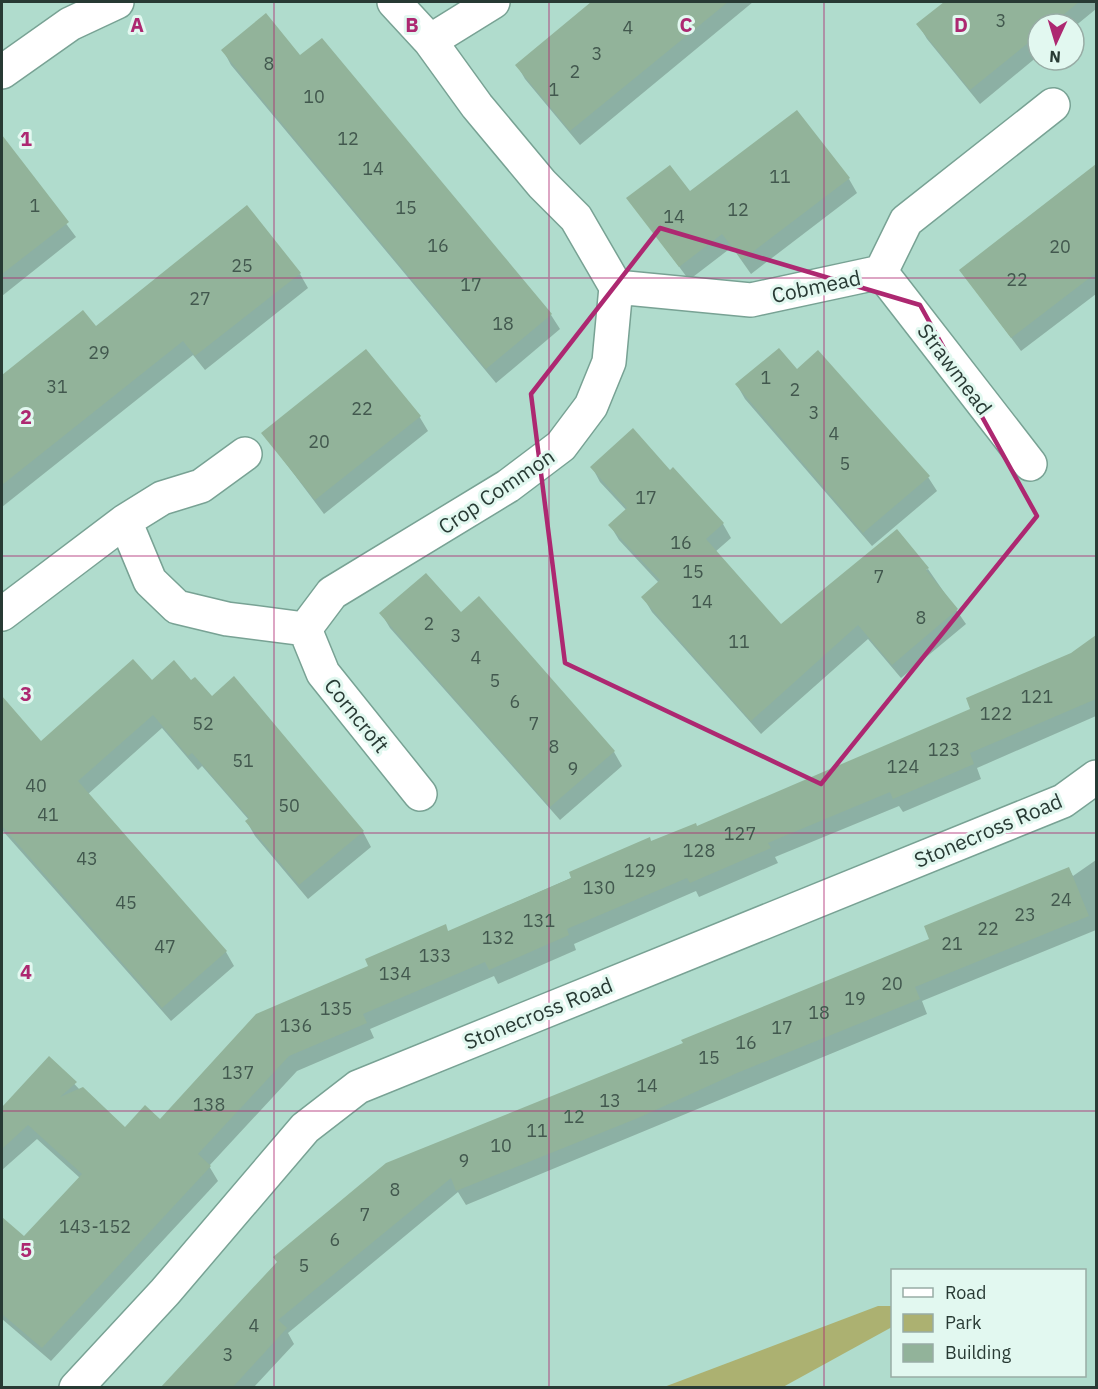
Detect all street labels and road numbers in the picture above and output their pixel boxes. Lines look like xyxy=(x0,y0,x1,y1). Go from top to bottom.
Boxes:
street label: Cobmead xyxy=(769,263,863,309)
street label: Strawmead xyxy=(911,318,999,420)
street label: Crop Common xyxy=(432,442,560,540)
street label: Corncroft xyxy=(318,672,396,758)
street label: Stonecross Road xyxy=(910,786,1066,874)
street label: Stonecross Road xyxy=(459,970,617,1056)

